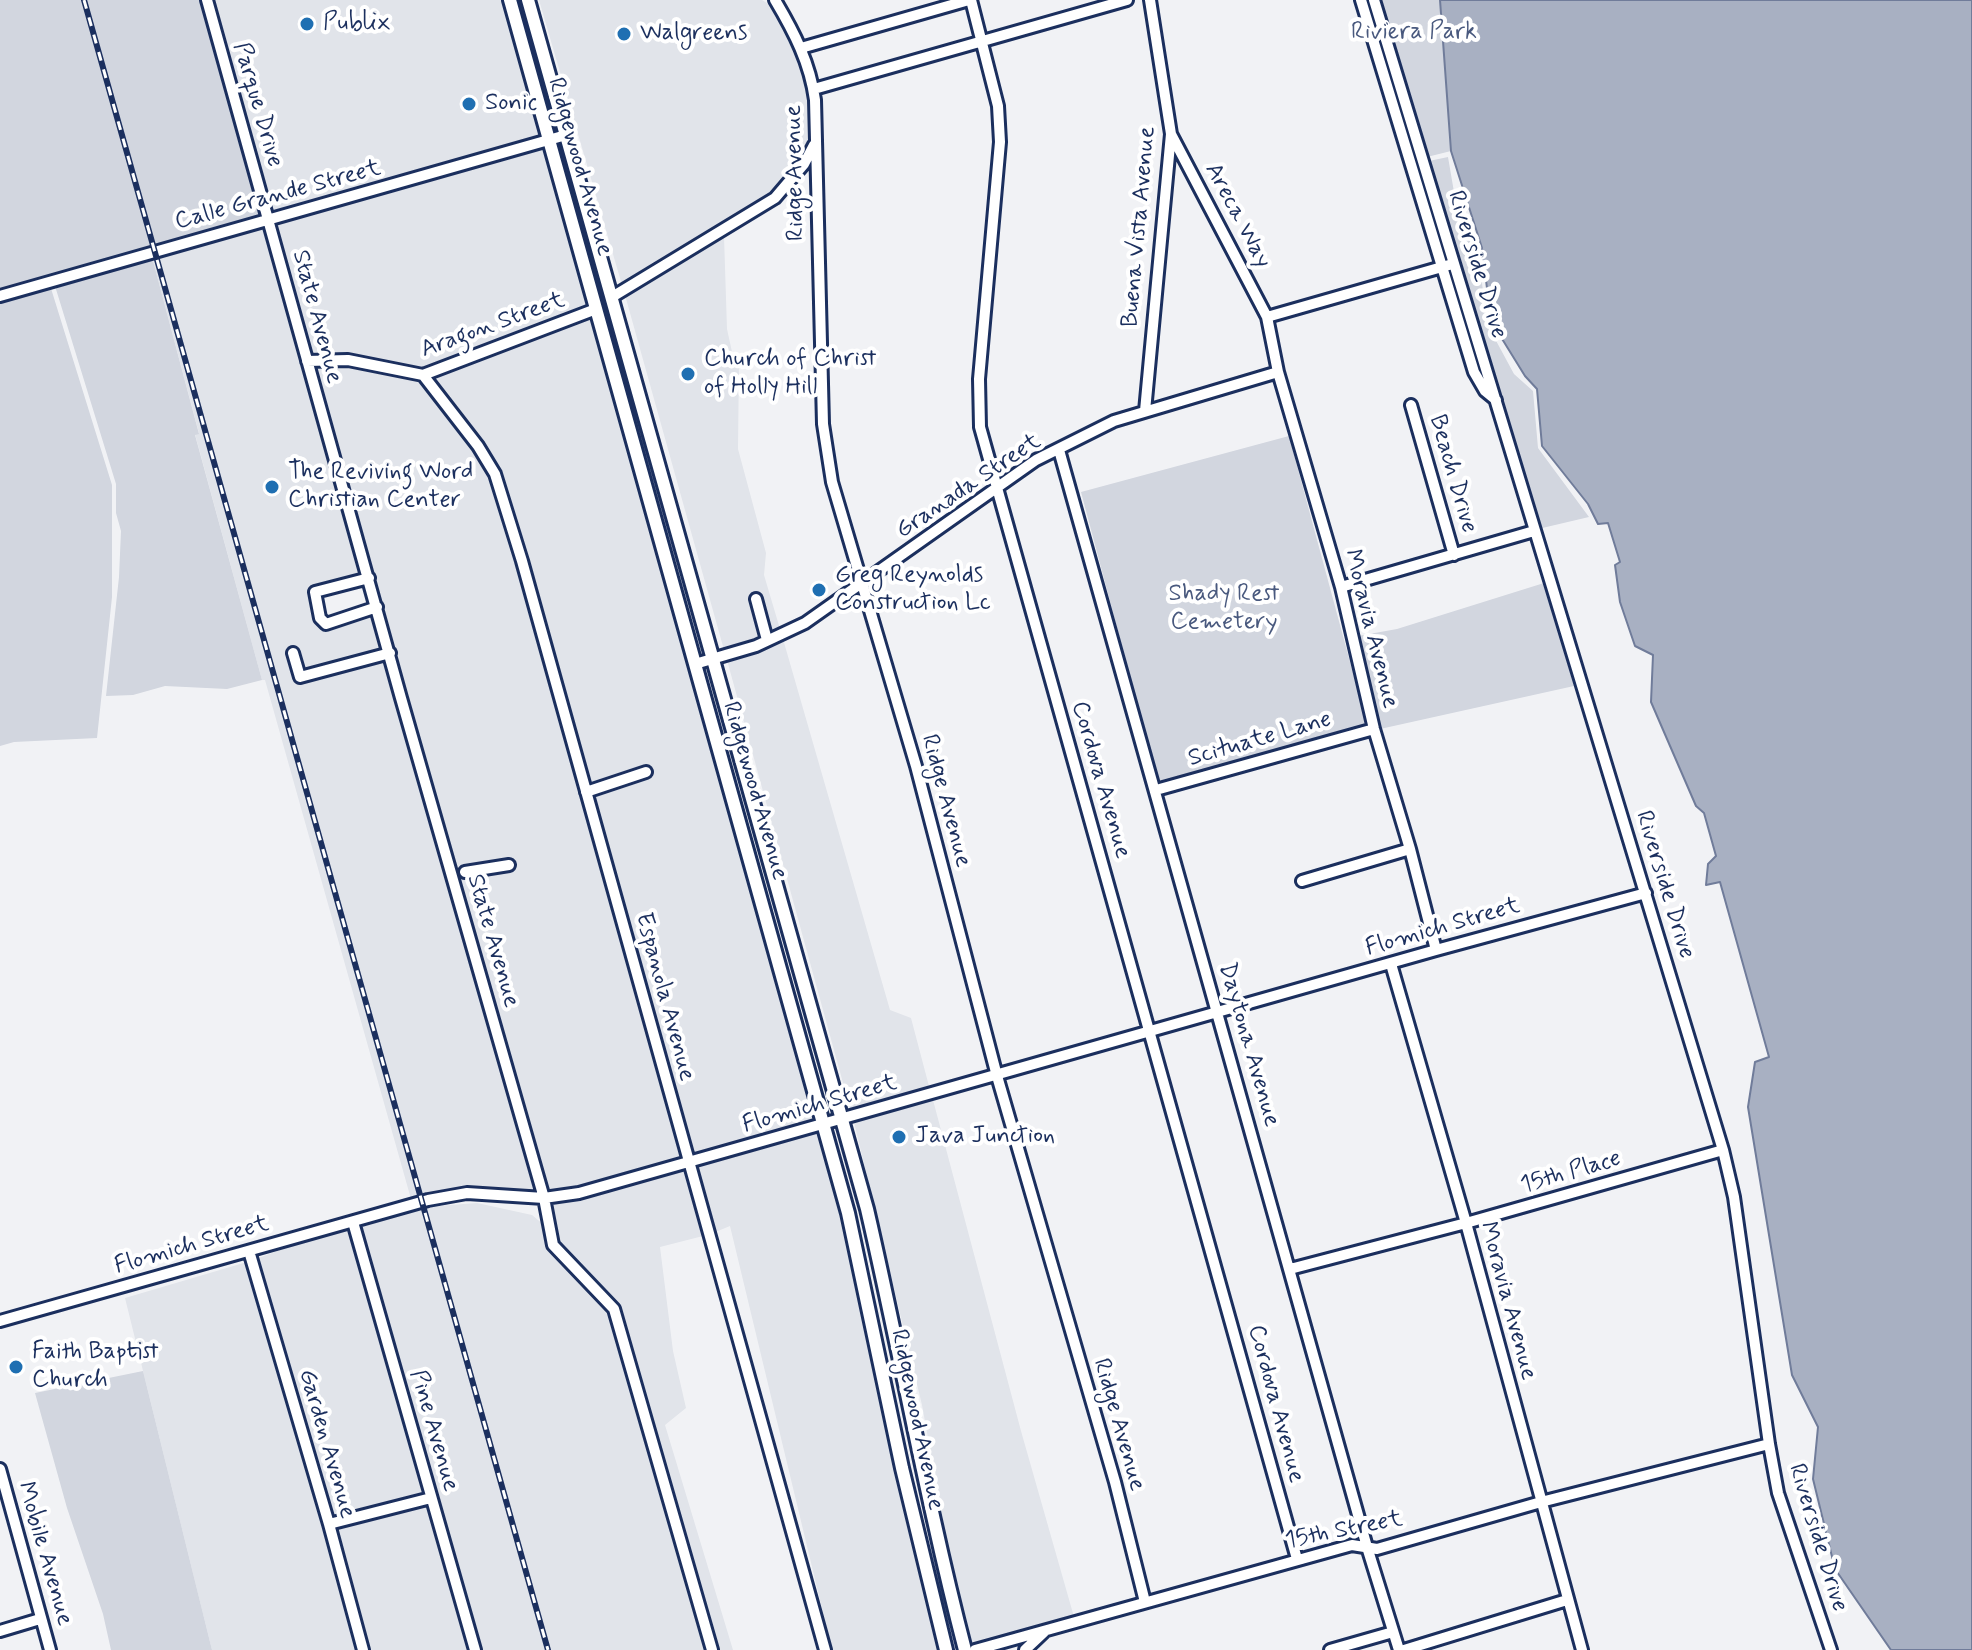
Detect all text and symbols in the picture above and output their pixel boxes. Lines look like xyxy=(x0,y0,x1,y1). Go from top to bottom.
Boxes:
place label: Publix xyxy=(323,10,391,38)
marker: Publix xyxy=(298,15,316,33)
park label: Riviera Park xyxy=(1351,19,1477,47)
place label: Walgreens xyxy=(640,20,748,48)
marker: Walgreens xyxy=(615,25,633,43)
street label: Parque Drive xyxy=(225,39,289,171)
street label: Ridgewood Avenue xyxy=(540,75,618,259)
place label: Sonic xyxy=(485,90,537,118)
marker: Sonic xyxy=(460,95,478,113)
street label: Ridge Avenue xyxy=(780,105,812,241)
street label: Buena Vista Avenue xyxy=(1117,125,1163,329)
street label: Calle Grande Street xyxy=(172,155,384,237)
street label: Areca Way xyxy=(1197,159,1277,273)
street label: Riverside Drive xyxy=(1440,188,1512,342)
street label: State Avenue xyxy=(284,247,348,387)
street label: Aragon Street xyxy=(417,287,569,365)
place label: Church of Christ of Holly Hill xyxy=(704,346,876,402)
marker: Church of Christ of Holly Hill xyxy=(679,365,697,383)
street label: Beach Drive xyxy=(1421,412,1483,536)
street label: Granada Street xyxy=(891,428,1047,546)
place label: The Reviving Word Christian Center xyxy=(288,459,473,515)
marker: The Reviving Word Christian Center xyxy=(263,478,281,496)
street label: Moravia Avenue xyxy=(1336,547,1404,711)
place label: Greg Reynolds Construction Lc xyxy=(835,562,991,618)
marker: Greg Reynolds Construction Lc xyxy=(810,581,828,599)
park label: Shady Rest Cemetery xyxy=(1169,581,1279,637)
street label: Cordova Avenue xyxy=(1064,698,1136,862)
street label: Ridgewood Avenue xyxy=(715,699,793,883)
street label: Scituate Lane xyxy=(1185,706,1335,774)
street label: Ridge Avenue xyxy=(913,731,977,871)
street label: Riverside Drive xyxy=(1628,808,1700,962)
street label: State Avenue xyxy=(459,871,525,1011)
street label: Flomich Street xyxy=(1363,892,1523,964)
street label: Espanola Avenue xyxy=(628,910,700,1084)
street label: Daytona Avenue xyxy=(1211,960,1285,1130)
street label: Flomich Street xyxy=(740,1069,900,1141)
place label: Java Junction xyxy=(915,1123,1055,1151)
marker: Java Junction xyxy=(890,1128,908,1146)
street label: 15th Place xyxy=(1517,1145,1625,1201)
street label: Flomich Street xyxy=(112,1210,272,1282)
street label: Moravia Avenue xyxy=(1472,1219,1542,1383)
street label: Cordova Avenue xyxy=(1240,1322,1310,1486)
street label: Ridgewood Avenue xyxy=(883,1327,949,1513)
place label: Faith Baptist Church xyxy=(32,1339,159,1395)
street label: Ridge Avenue xyxy=(1085,1355,1151,1495)
marker: Faith Baptist Church xyxy=(7,1358,25,1376)
street label: Garden Avenue xyxy=(291,1366,361,1522)
street label: Pine Avenue xyxy=(402,1367,464,1495)
street label: Riverside Drive xyxy=(1781,1461,1853,1615)
street label: Mobile Avenue xyxy=(10,1479,78,1629)
street label: 15th Street xyxy=(1283,1506,1405,1556)

